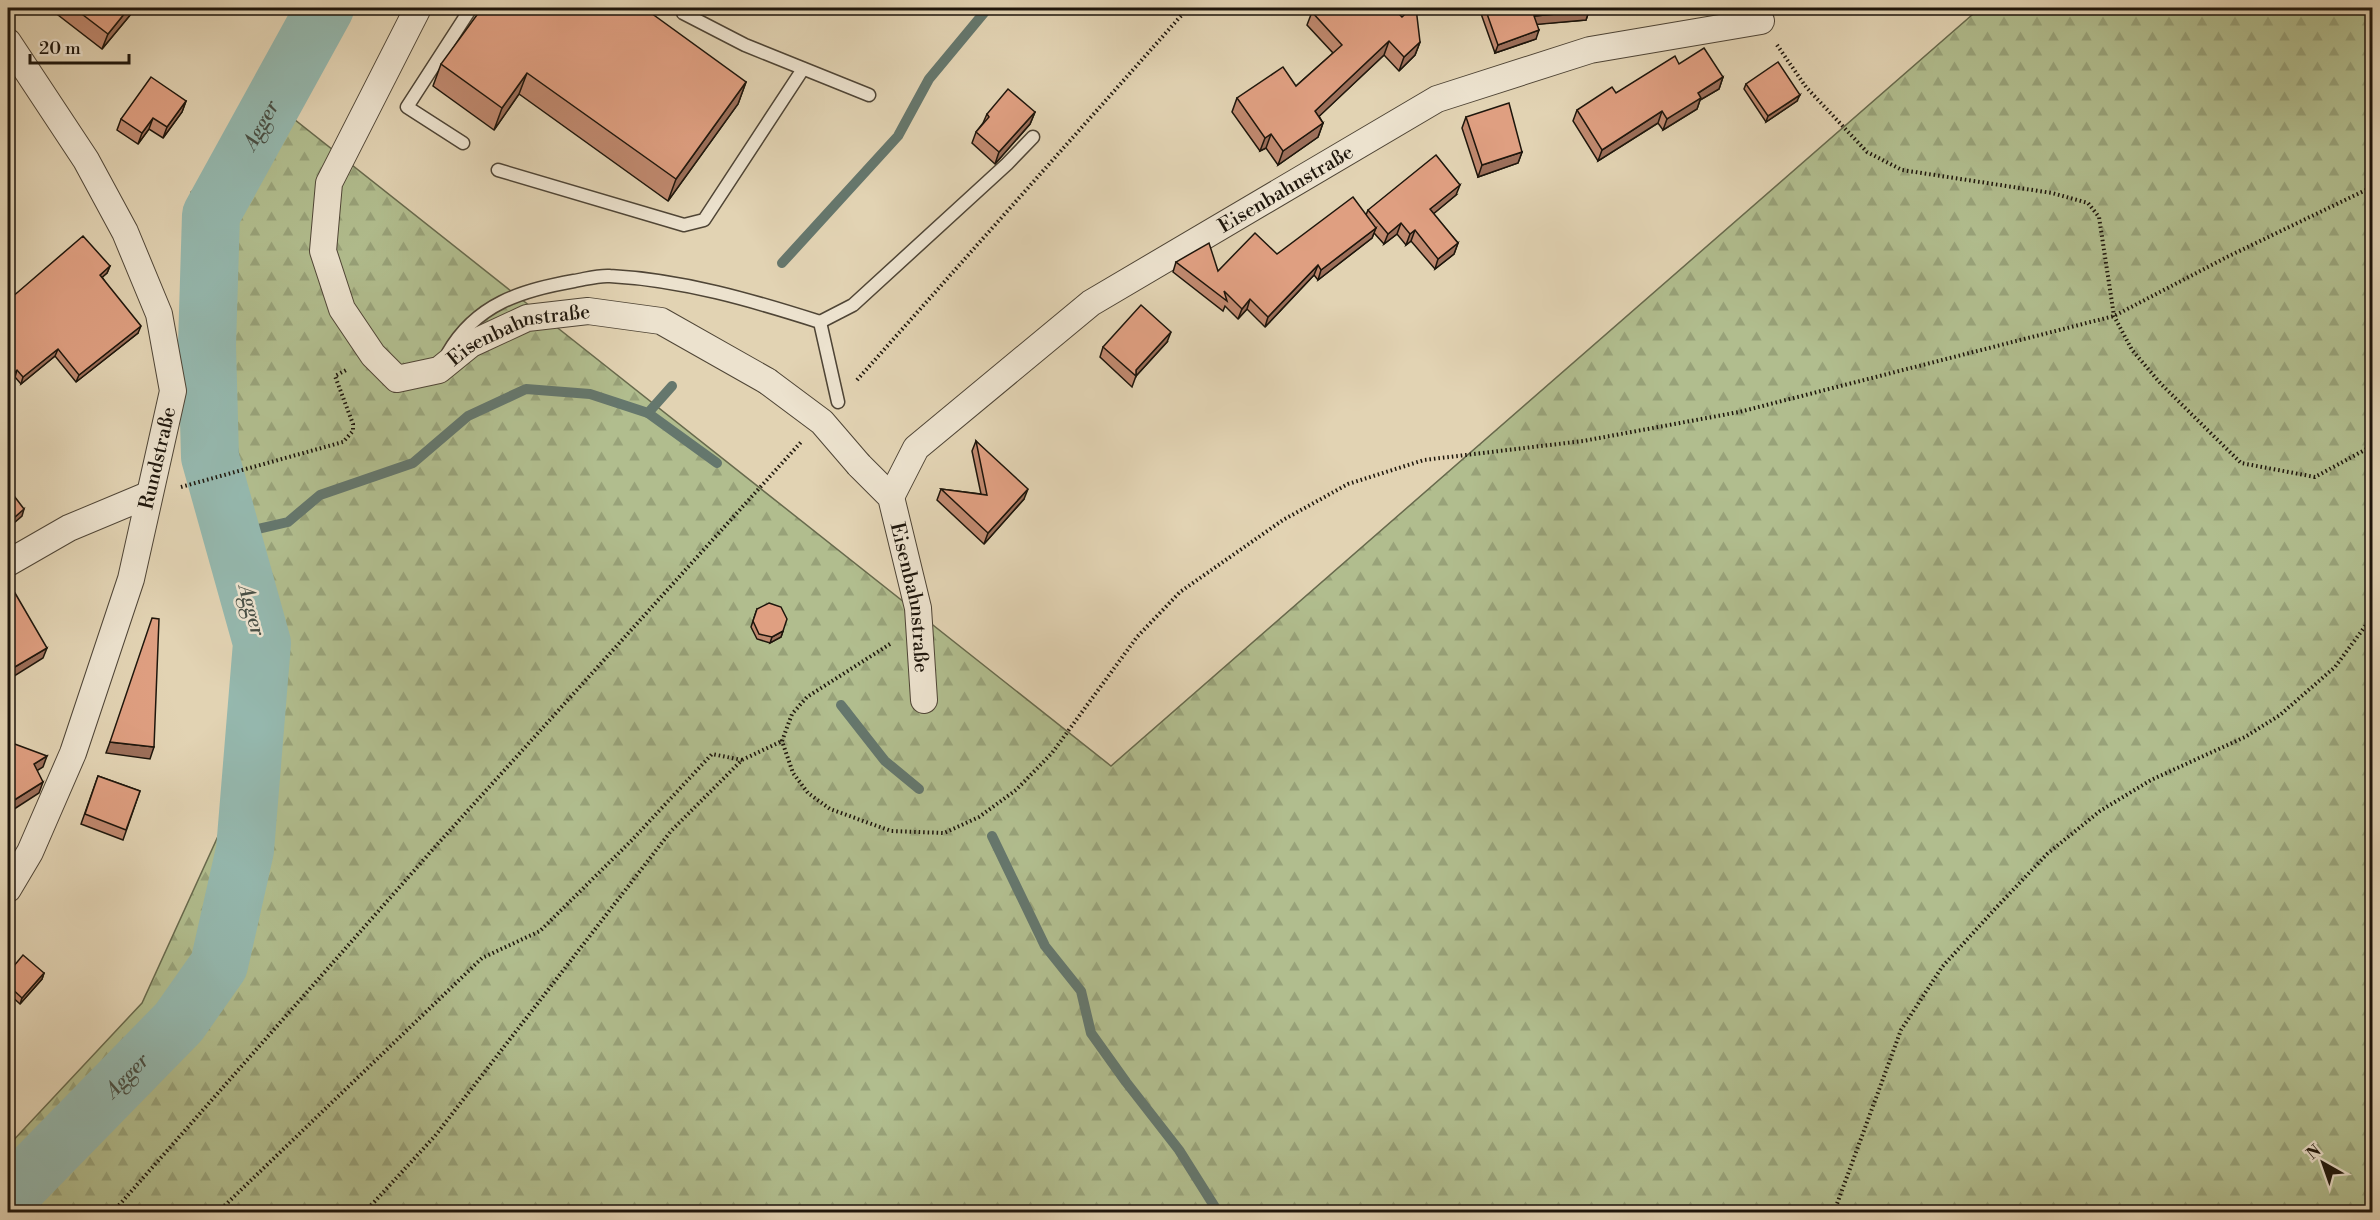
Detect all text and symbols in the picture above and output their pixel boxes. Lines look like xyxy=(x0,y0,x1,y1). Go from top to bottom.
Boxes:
scale bar xyxy=(30,27,129,65)
text: 20 m xyxy=(39,37,81,60)
water label: Agger xyxy=(237,95,286,156)
street label: Eisenbahnstraße xyxy=(1214,140,1358,239)
street label: Eisenbahnstraße xyxy=(443,300,592,372)
street label: Rundstraße xyxy=(135,405,182,512)
street label: Eisenbahnstraße xyxy=(884,520,933,674)
water label: Agger xyxy=(231,580,271,640)
water label: Agger xyxy=(99,1048,156,1105)
north arrow xyxy=(2293,1133,2353,1193)
text: N xyxy=(2303,1140,2326,1164)

